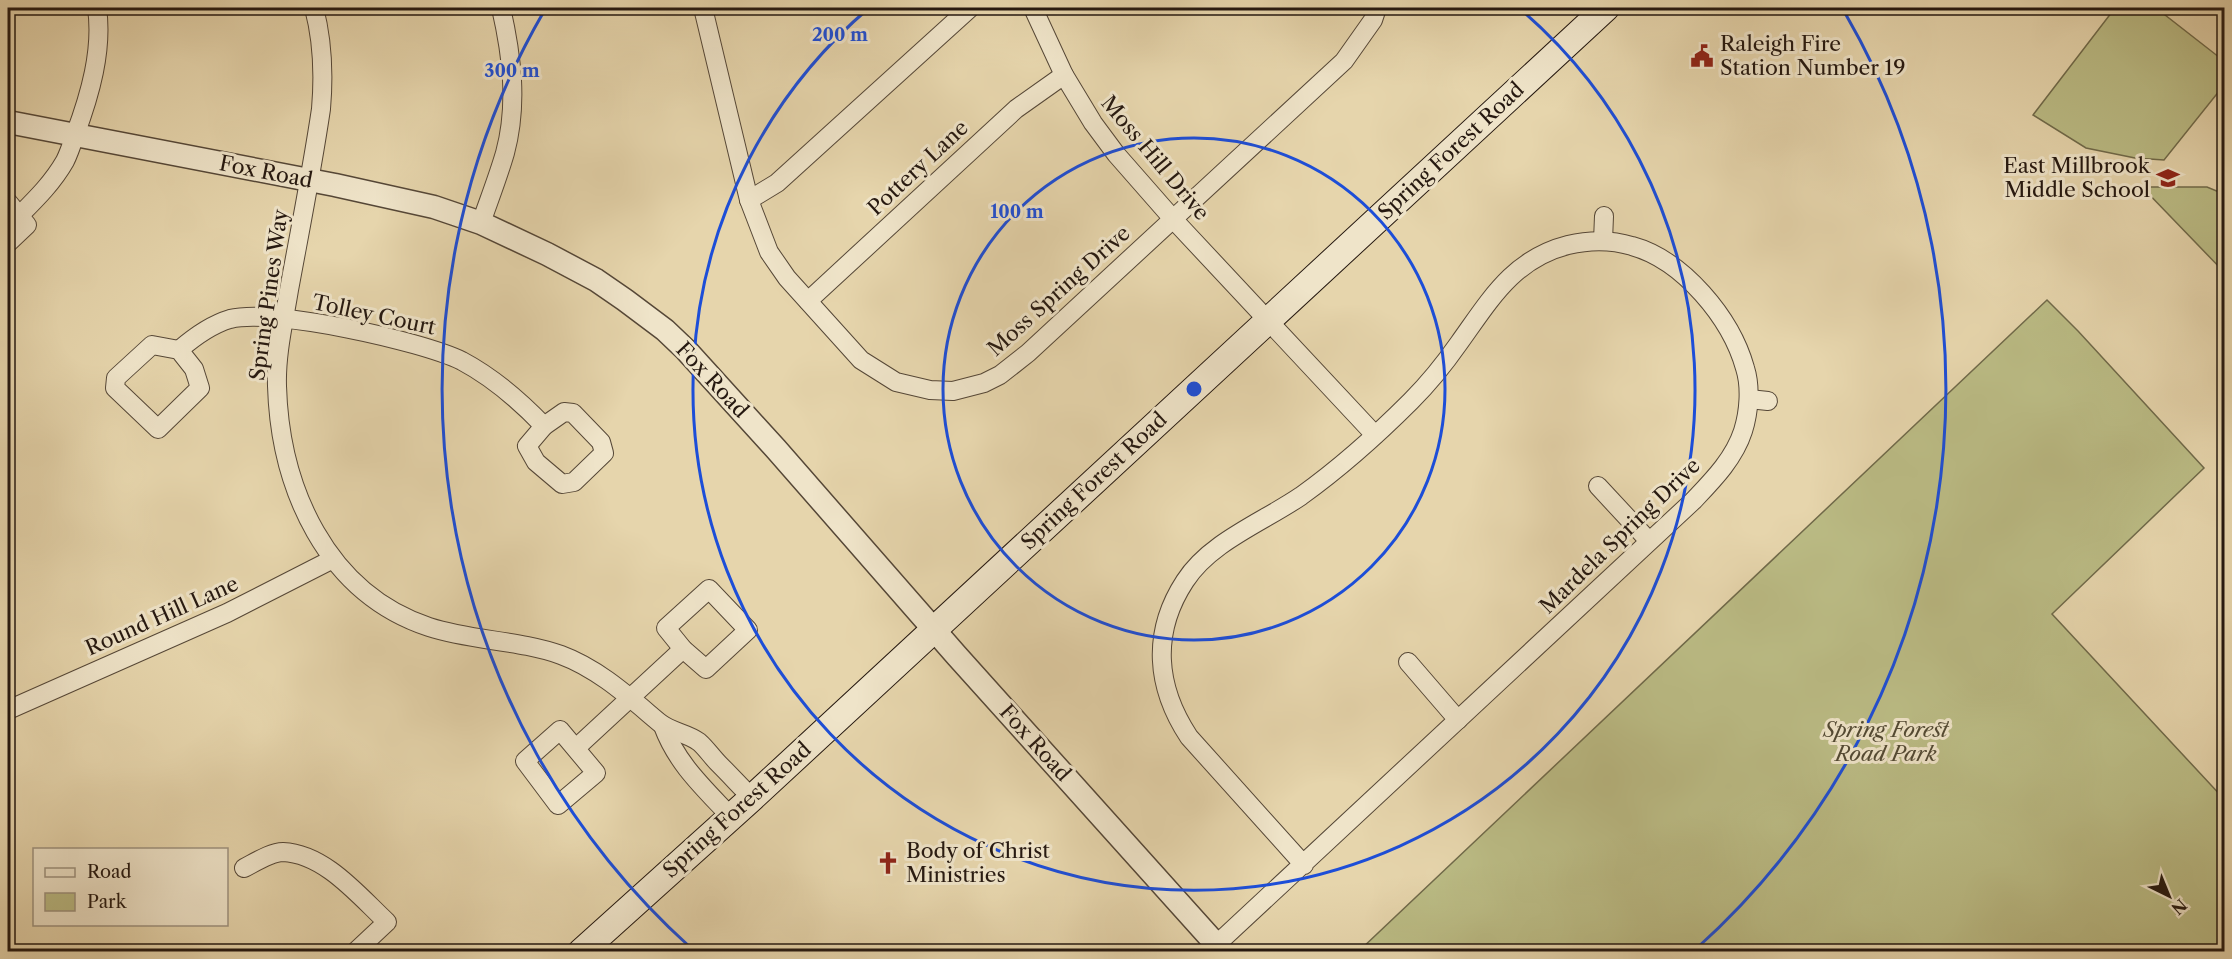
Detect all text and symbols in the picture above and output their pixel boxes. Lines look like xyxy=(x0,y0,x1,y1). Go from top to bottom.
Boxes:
text: 200 m xyxy=(812,24,868,46)
place label: Raleigh Fire Station Number 19 xyxy=(1720,31,1905,80)
public building icon: Raleigh Fire Station Number 19 xyxy=(1689,43,1715,69)
text: 300 m xyxy=(484,60,540,82)
street label: Spring Forest Road xyxy=(1372,76,1529,225)
street label: Moss Hill Drive xyxy=(1096,90,1215,225)
street label: Pottery Lane xyxy=(862,115,973,220)
street label: Fox Road xyxy=(217,150,315,193)
place label: East Millbrook Middle School xyxy=(2003,153,2151,202)
school or university icon: East Millbrook Middle School xyxy=(2155,165,2181,191)
text: 100 m xyxy=(990,201,1044,223)
street label: Spring Pines Way xyxy=(244,207,293,382)
street label: Moss Spring Drive xyxy=(982,220,1135,361)
street label: Tolley Court xyxy=(310,289,439,340)
street label: Fox Road xyxy=(671,337,754,423)
centre of rings xyxy=(1184,379,1204,399)
street label: Spring Forest Road xyxy=(1015,406,1172,555)
street label: Mardela Spring Drive xyxy=(1534,453,1705,619)
street label: Round Hill Lane xyxy=(81,571,242,660)
street label: Fox Road xyxy=(994,699,1076,786)
park label: Spring Forest Road Park xyxy=(1821,717,1950,766)
street label: Spring Forest Road xyxy=(658,736,816,883)
place label: Body of Christ Ministries xyxy=(906,838,1050,887)
legend xyxy=(33,848,228,926)
church icon: Body of Christ Ministries xyxy=(875,850,901,876)
text: Road xyxy=(87,861,132,883)
north arrow xyxy=(2139,866,2199,926)
text: Park xyxy=(87,891,128,913)
text: N xyxy=(2167,895,2191,919)

